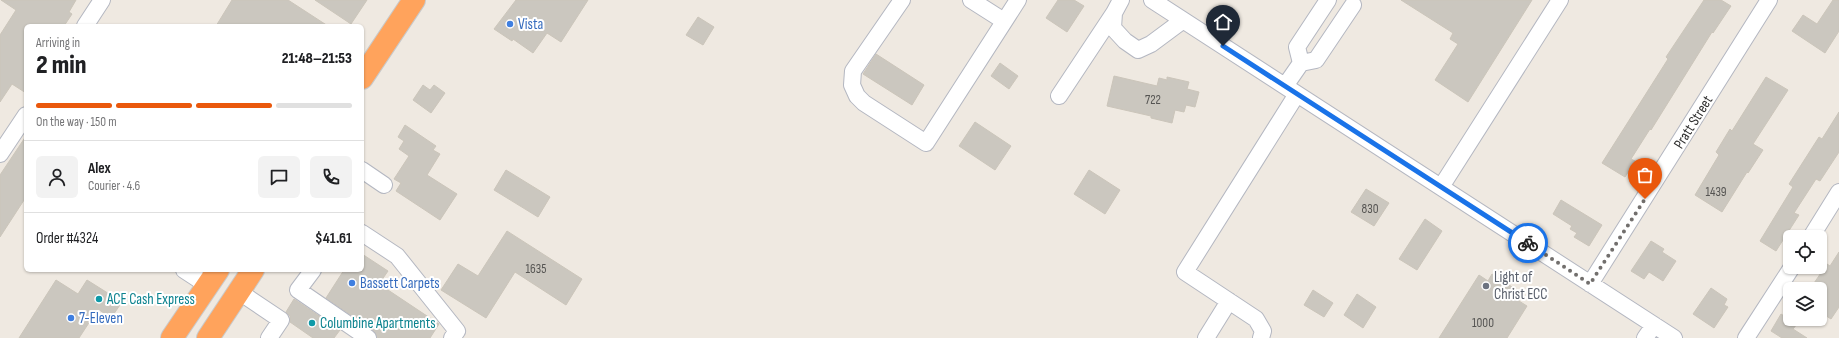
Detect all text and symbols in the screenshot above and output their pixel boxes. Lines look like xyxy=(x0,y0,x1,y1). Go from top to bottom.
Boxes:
pin xyxy=(1206,5,1240,46)
icon: home xyxy=(1212,11,1234,33)
place label: Vista xyxy=(518,15,543,34)
marker: Vista xyxy=(505,19,515,29)
text: Arriving in xyxy=(36,35,80,51)
text: 21:48–21:53 xyxy=(282,49,352,68)
text: 2 min xyxy=(36,50,86,81)
house number: 722 xyxy=(1145,92,1161,108)
street label: Pratt Street xyxy=(1670,92,1717,152)
text: On the way · 150 m xyxy=(36,114,117,130)
button: person xyxy=(36,156,78,198)
button: chat xyxy=(258,156,300,198)
button: phone xyxy=(310,156,352,198)
pin xyxy=(1628,158,1662,199)
text: Alex xyxy=(88,159,111,178)
icon: bag xyxy=(1634,164,1656,186)
text: Courier · 4.6 xyxy=(88,178,140,194)
house number: 1439 xyxy=(1705,184,1727,200)
house number: 830 xyxy=(1362,201,1379,217)
courier xyxy=(1508,223,1548,263)
text: Order #4324 xyxy=(36,229,98,248)
text: $41.61 xyxy=(315,229,352,248)
map controls xyxy=(1783,230,1827,326)
button: locate xyxy=(1783,230,1827,274)
icon: bike xyxy=(1517,232,1539,254)
house number: 1635 xyxy=(526,261,546,277)
place label: Light of Christ ECC xyxy=(1494,268,1548,304)
place label: Bassett Carpets xyxy=(360,274,440,293)
marker: Bassett Carpets xyxy=(347,278,357,288)
marker: Light of Christ ECC xyxy=(1481,281,1491,291)
button: layers xyxy=(1783,282,1827,326)
place label: ACE Cash Express xyxy=(106,290,195,309)
marker: ACE Cash Express xyxy=(94,294,104,304)
place label: 7-Eleven xyxy=(79,309,123,328)
marker: 7-Eleven xyxy=(66,313,76,323)
place label: Columbine Apartments xyxy=(320,314,436,333)
house number: 1000 xyxy=(1472,315,1494,331)
marker: Columbine Apartments xyxy=(307,318,317,328)

